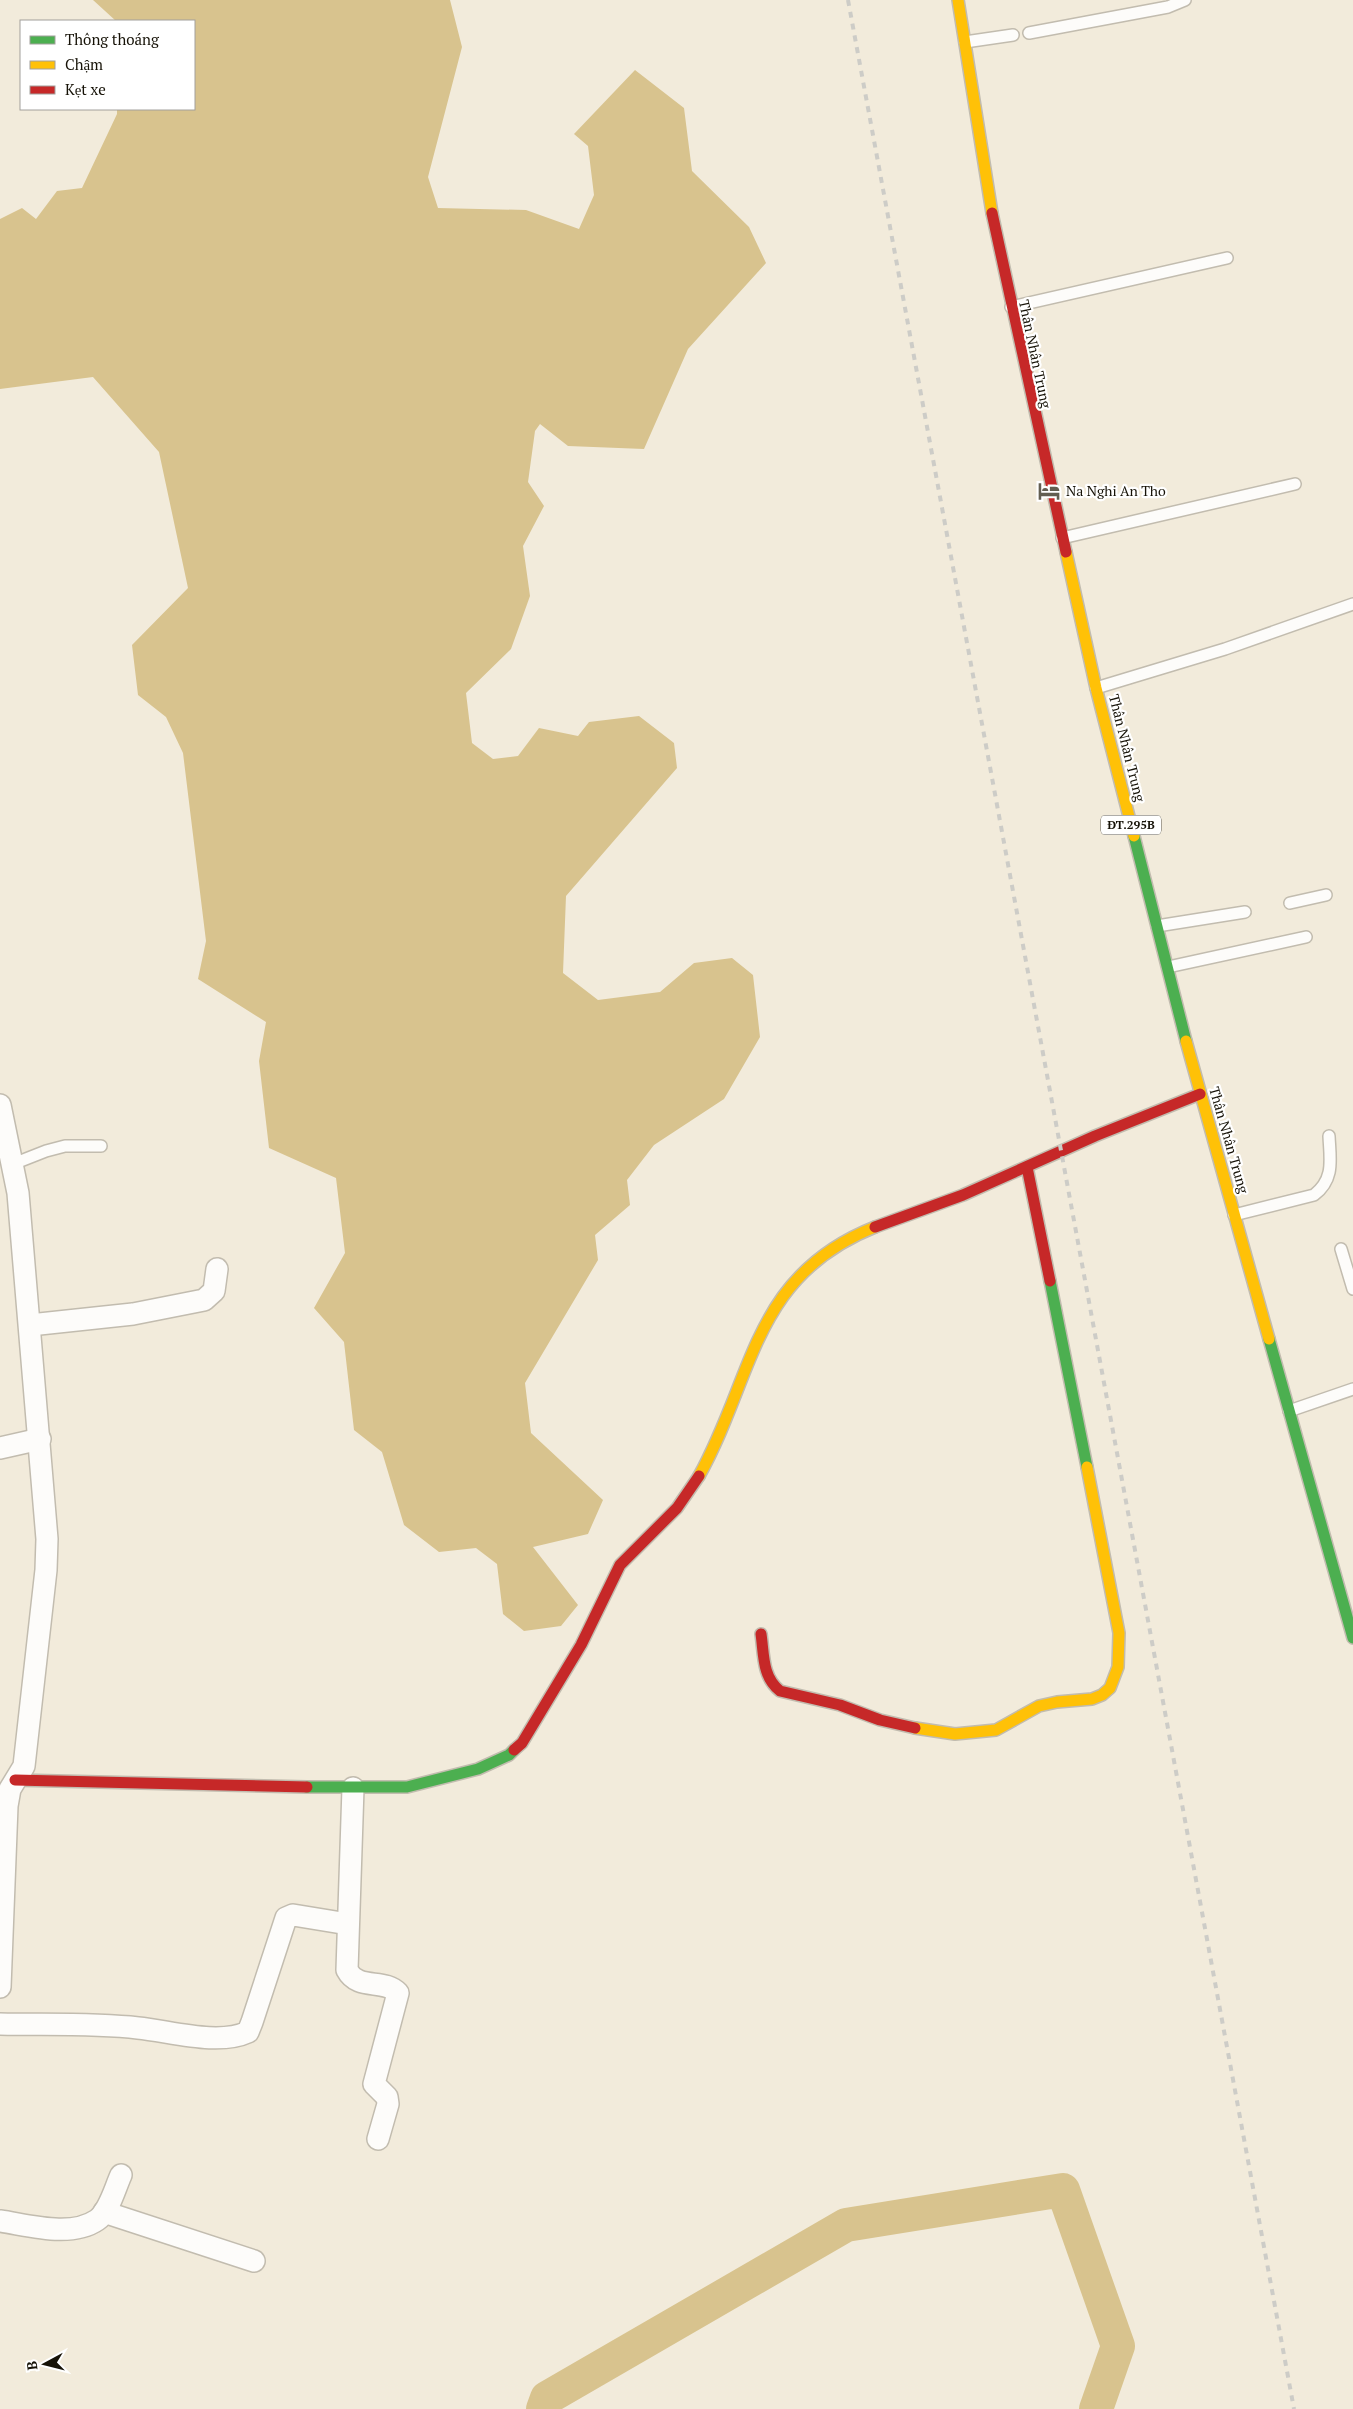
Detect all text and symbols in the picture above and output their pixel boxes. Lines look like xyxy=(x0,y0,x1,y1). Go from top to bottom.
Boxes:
legend xyxy=(20,20,195,110)
text: Thông thoáng xyxy=(65,29,160,49)
text: Chậm xyxy=(65,54,103,74)
text: Kẹt xe xyxy=(65,79,106,99)
street label: Thân Nhân Trung xyxy=(1015,298,1056,410)
hotel icon: Na Nghi An Tho xyxy=(1036,478,1062,504)
place label: Na Nghi An Tho xyxy=(1066,481,1166,500)
street label: Thân Nhân Trung xyxy=(1105,692,1150,804)
road number: ĐT.295B xyxy=(1101,816,1161,834)
street label: Thân Nhân Trung xyxy=(1205,1084,1254,1196)
north arrow xyxy=(20,2339,70,2389)
text: B xyxy=(22,2360,42,2371)

